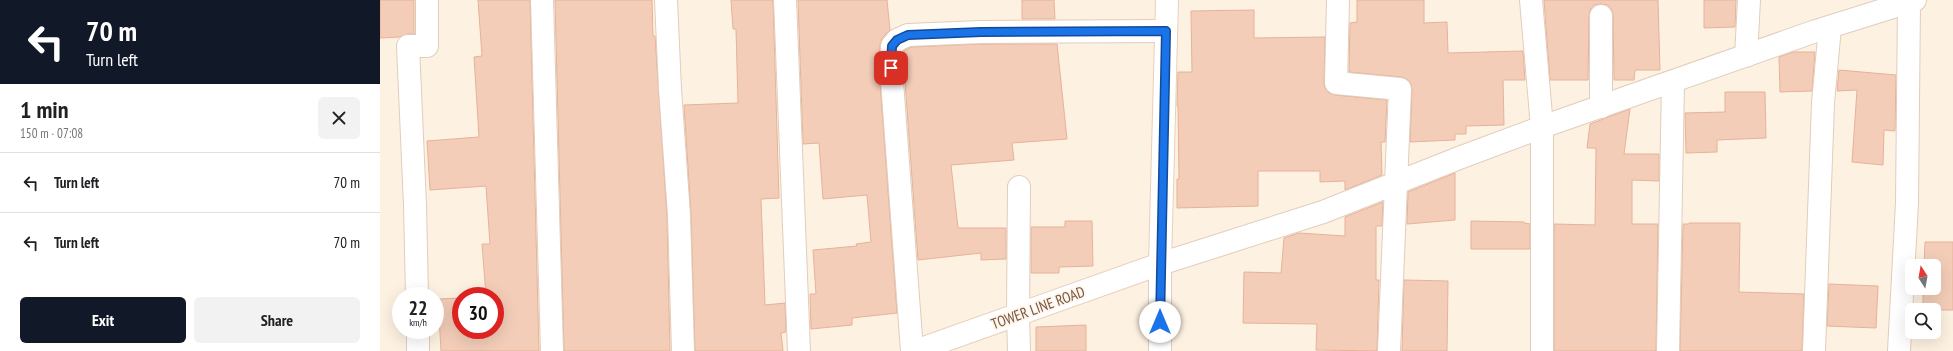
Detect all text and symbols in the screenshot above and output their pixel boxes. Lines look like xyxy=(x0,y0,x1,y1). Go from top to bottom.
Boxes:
text: 70 m xyxy=(86,12,137,49)
icon: left xyxy=(20,16,72,68)
text: Turn left xyxy=(86,48,138,71)
pin xyxy=(874,51,908,85)
icon: arrive xyxy=(880,57,902,79)
text: 1 min xyxy=(20,94,68,125)
button: close xyxy=(318,97,360,139)
text: 150 m · 07:08 xyxy=(20,125,83,142)
icon: left xyxy=(20,172,42,194)
text: Turn left xyxy=(54,173,99,192)
text: 70 m xyxy=(334,173,360,192)
icon: left xyxy=(20,232,42,254)
text: Turn left xyxy=(54,233,99,252)
text: 70 m xyxy=(334,233,360,252)
north arrow xyxy=(1905,259,1941,295)
map controls xyxy=(1905,259,1941,339)
street label: TOWER LINE ROAD xyxy=(988,282,1087,333)
speed limit sign: 30 xyxy=(452,287,504,339)
text: 22 xyxy=(408,295,428,321)
button: Exit xyxy=(20,297,186,343)
button: Share xyxy=(194,297,360,343)
position arrow xyxy=(1139,301,1181,343)
button: search xyxy=(1905,303,1941,339)
text: km/h xyxy=(409,316,427,329)

